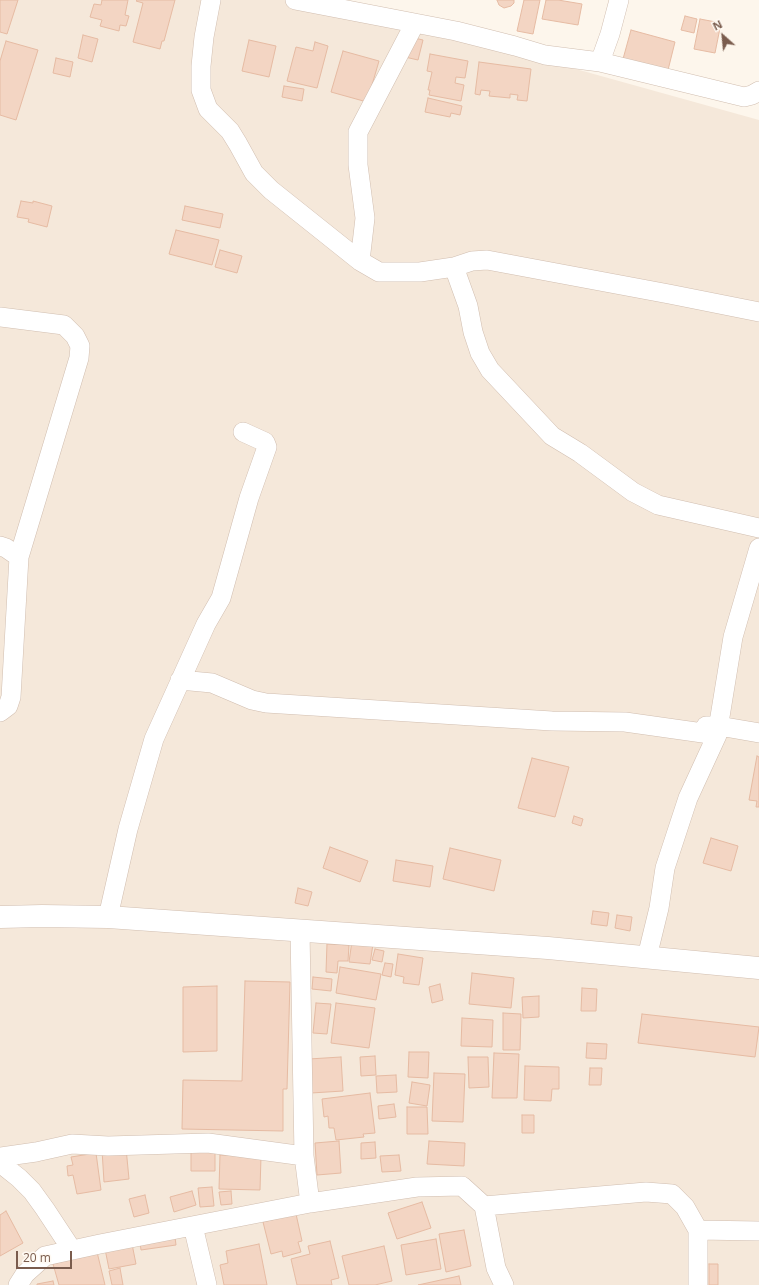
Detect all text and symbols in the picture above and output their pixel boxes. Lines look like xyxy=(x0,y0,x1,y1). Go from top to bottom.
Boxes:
north arrow xyxy=(703,16,743,56)
text: N xyxy=(710,16,725,34)
scale bar xyxy=(18,1243,74,1269)
text: 20 m xyxy=(23,1249,51,1266)

